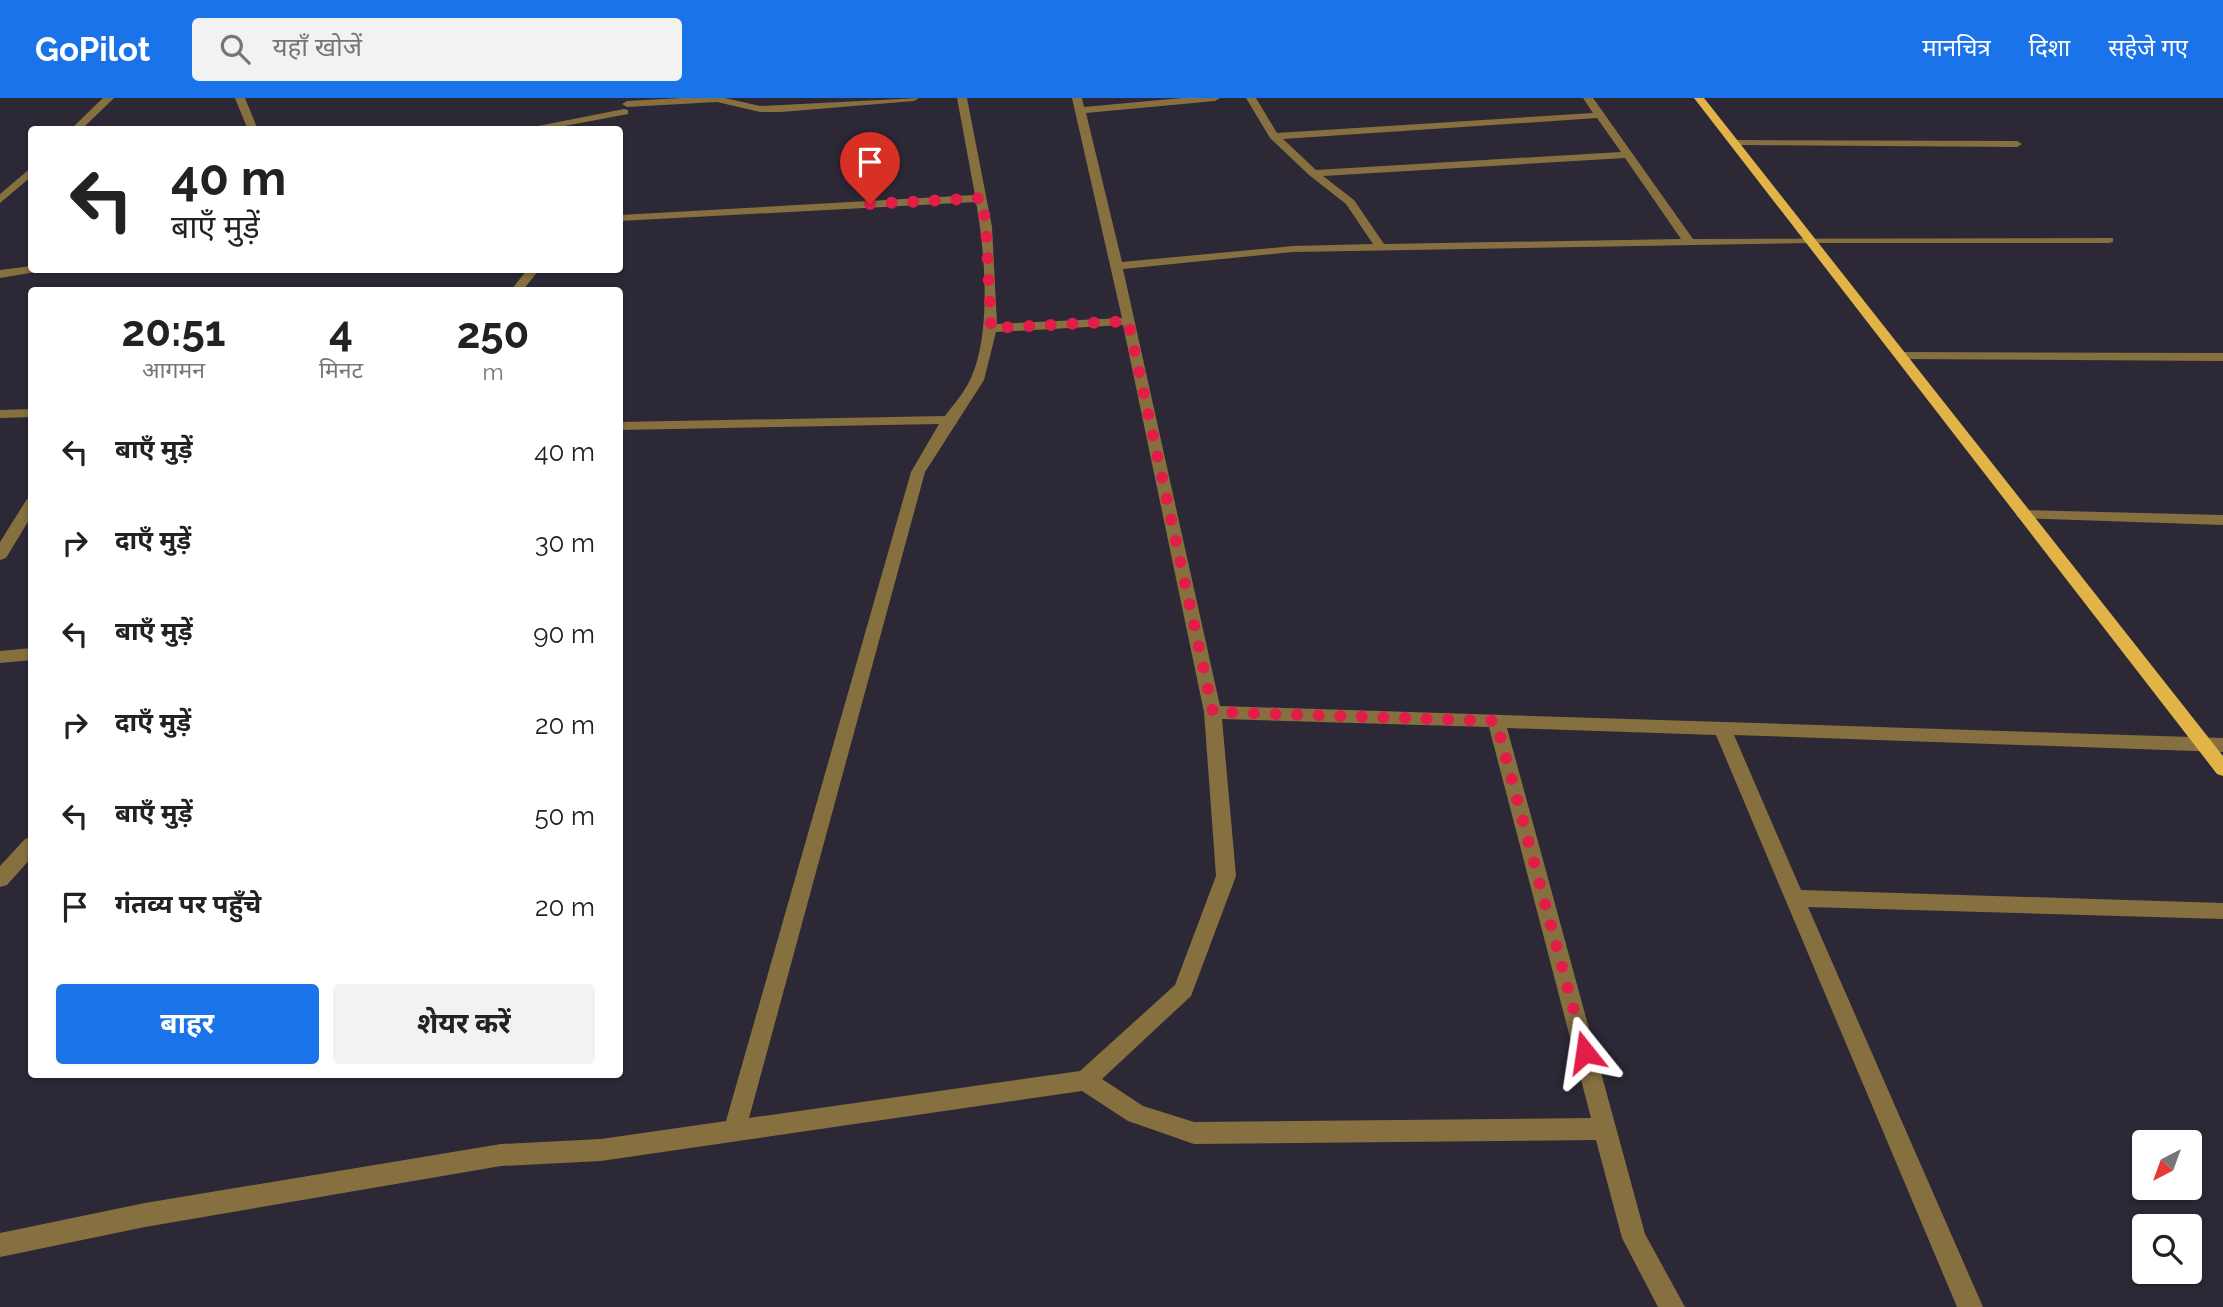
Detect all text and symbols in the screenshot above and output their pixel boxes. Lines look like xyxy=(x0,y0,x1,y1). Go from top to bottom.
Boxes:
search box xyxy=(192,18,682,81)
text: GoPilot xyxy=(35,30,150,69)
icon: search xyxy=(216,30,254,68)
text: यहाँ खोजें xyxy=(272,32,362,62)
text: मानचित्र xyxy=(1922,33,1991,62)
text: दिशा xyxy=(2029,33,2070,62)
text: सहेजे गए xyxy=(2108,33,2188,62)
pin xyxy=(840,132,900,204)
icon: arrive xyxy=(851,143,889,181)
text: 40 m xyxy=(171,149,286,206)
icon: left xyxy=(56,154,147,245)
text: बाएँ मुड़ें xyxy=(171,208,260,245)
text: 20:51 xyxy=(122,307,225,356)
text: 4 xyxy=(329,307,353,356)
text: 250 xyxy=(457,309,529,358)
text: आगमन xyxy=(142,356,205,383)
text: मिनट xyxy=(319,356,363,383)
text: m xyxy=(482,358,504,385)
icon: left xyxy=(56,433,94,471)
text: बाएँ मुड़ें xyxy=(115,434,193,464)
text: 40 m xyxy=(534,437,595,467)
icon: right xyxy=(56,524,94,562)
text: दाएँ मुड़ें xyxy=(115,525,191,555)
text: 30 m xyxy=(535,528,595,558)
icon: left xyxy=(56,615,94,653)
text: बाएँ मुड़ें xyxy=(115,616,193,646)
text: 90 m xyxy=(533,619,595,649)
icon: right xyxy=(56,706,94,744)
text: दाएँ मुड़ें xyxy=(115,707,191,737)
text: 20 m xyxy=(535,710,595,740)
icon: left xyxy=(56,797,94,835)
text: बाएँ मुड़ें xyxy=(115,798,193,828)
text: 50 m xyxy=(534,801,595,831)
icon: arrive xyxy=(56,888,94,926)
text: गंतव्य पर पहुँचे xyxy=(115,889,261,919)
text: 20 m xyxy=(535,892,595,922)
button: बाहर xyxy=(56,984,319,1064)
button: शेयर करें xyxy=(333,984,595,1064)
position arrow xyxy=(1548,1015,1622,1089)
north arrow xyxy=(2132,1130,2202,1200)
map controls xyxy=(2132,1130,2202,1284)
button: search xyxy=(2132,1214,2202,1284)

